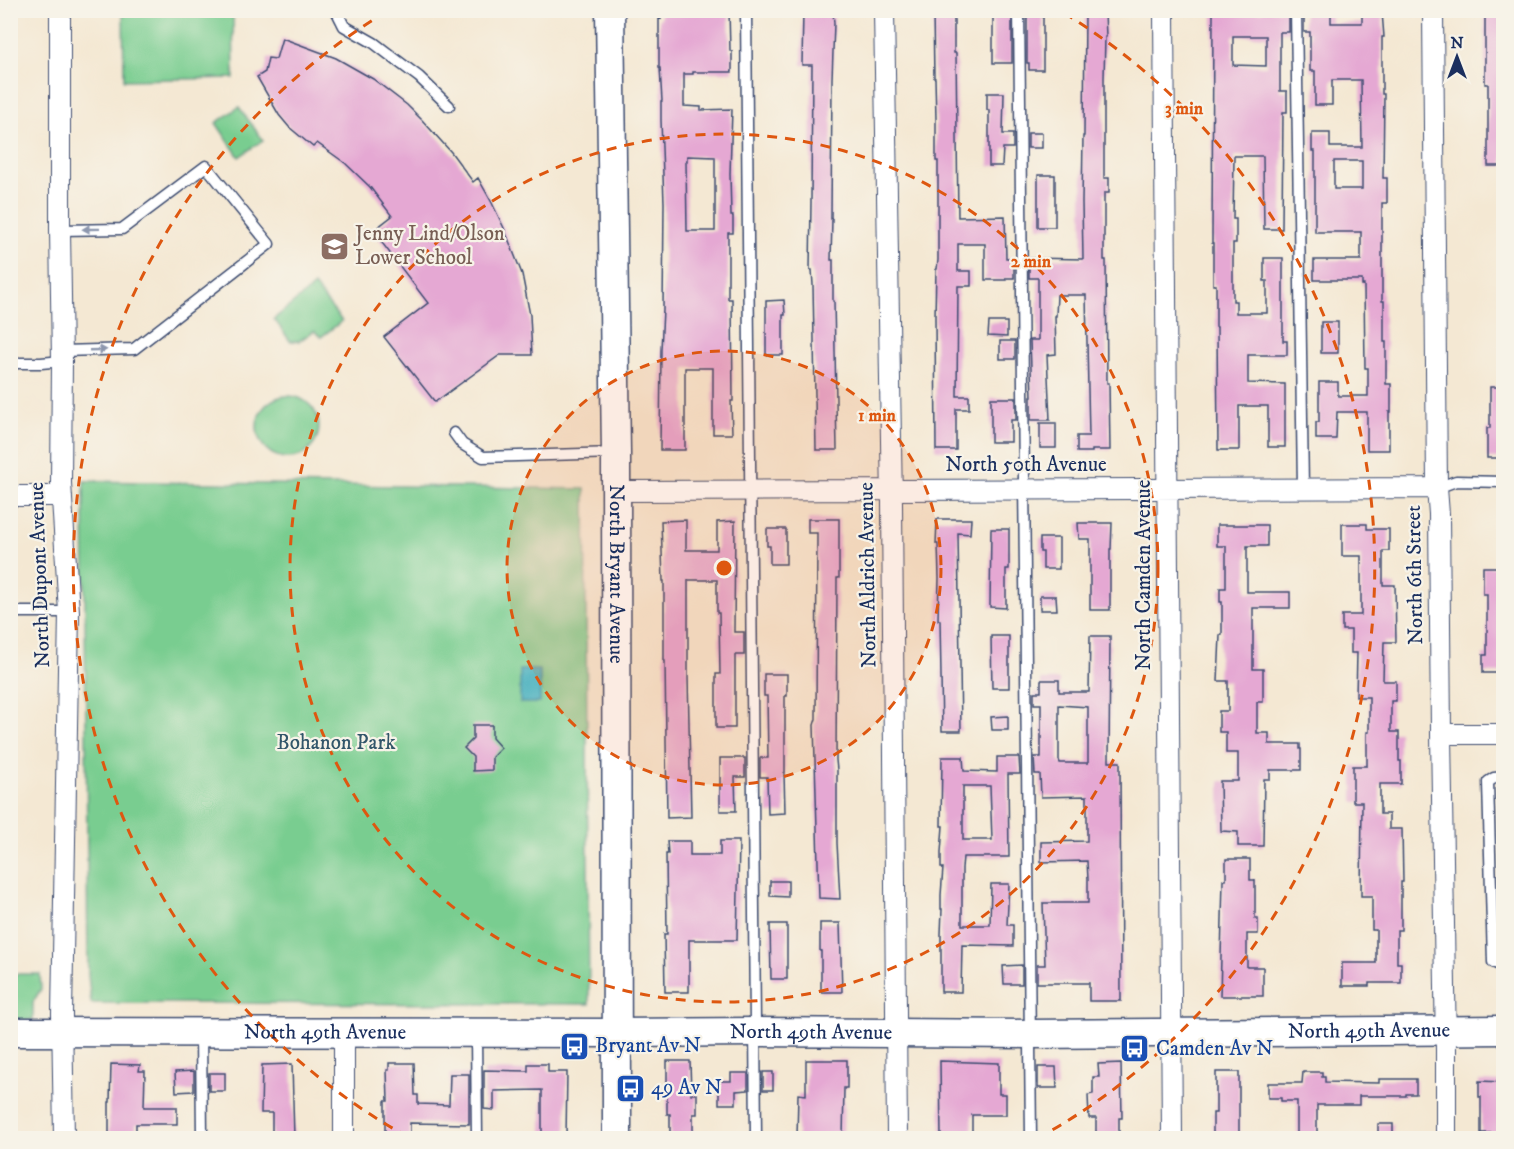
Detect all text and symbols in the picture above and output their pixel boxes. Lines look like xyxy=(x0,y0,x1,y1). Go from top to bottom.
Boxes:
north arrow xyxy=(1427,27,1487,87)
text: N xyxy=(1450,33,1464,53)
text: 3 min xyxy=(1165,98,1204,120)
place label: Jenny Lind/Olson Lower School xyxy=(353,221,505,271)
one-way arrow xyxy=(82,224,101,234)
school or university icon: Jenny Lind/Olson Lower School xyxy=(318,230,350,262)
text: 2 min xyxy=(1011,251,1052,273)
one-way arrow xyxy=(88,345,107,354)
text: 1 min xyxy=(858,405,897,427)
street label: North 50th Avenue xyxy=(945,452,1107,478)
street label: North Camden Avenue xyxy=(1131,479,1157,670)
street label: North Dupont Avenue xyxy=(24,481,56,668)
street label: North Aldrich Avenue xyxy=(853,482,883,668)
street label: North Bryant Avenue xyxy=(603,484,629,664)
street label: North 6th Street xyxy=(1401,505,1429,645)
centre of rings xyxy=(714,558,734,578)
park label: Bohanon Park xyxy=(276,730,396,756)
street label: North 49th Avenue xyxy=(1288,1017,1451,1045)
street label: North 49th Avenue xyxy=(244,1019,407,1046)
street label: North 49th Avenue xyxy=(730,1019,893,1046)
bus stop icon: Bryant Av N xyxy=(558,1030,590,1062)
place label: Bryant Av N xyxy=(595,1033,701,1059)
bus stop icon: Camden Av N xyxy=(1119,1033,1151,1065)
place label: Camden Av N xyxy=(1156,1036,1273,1062)
bus stop icon: 49 Av N xyxy=(614,1072,646,1104)
place label: 49 Av N xyxy=(651,1075,722,1101)

